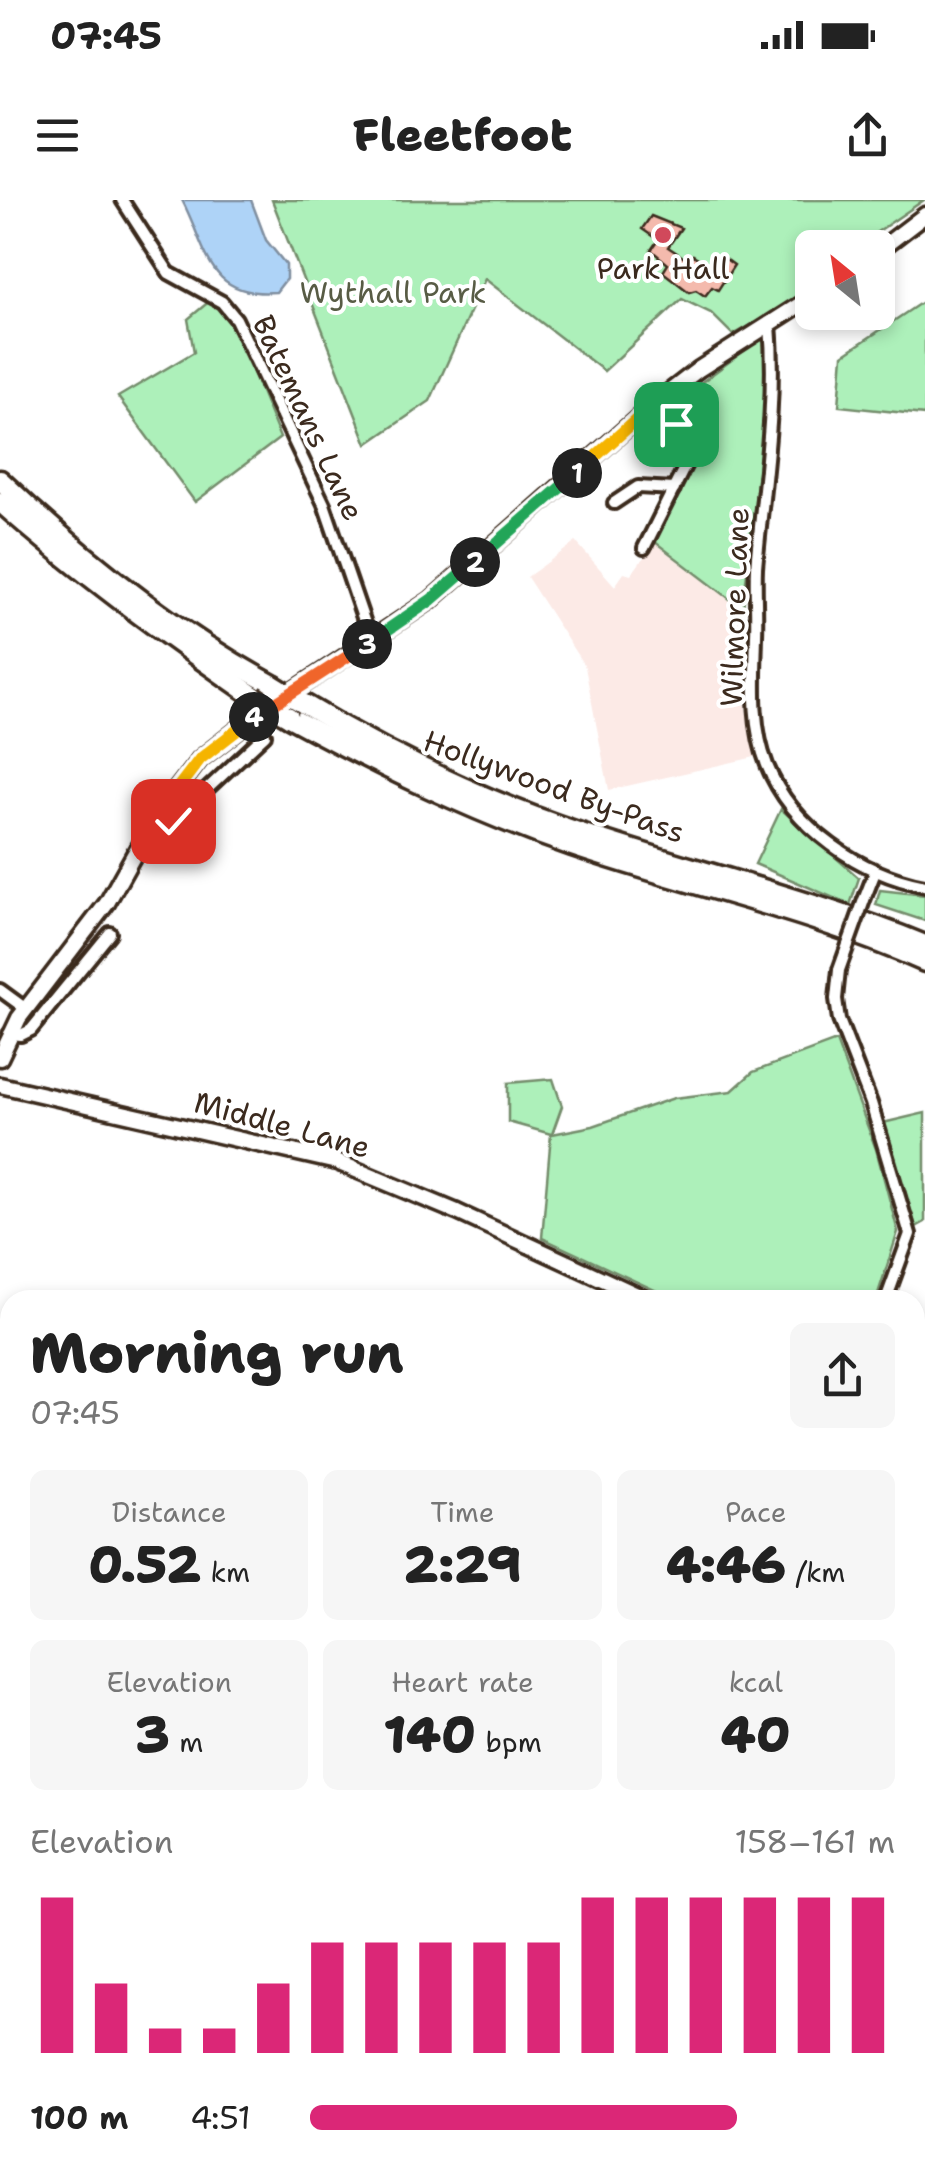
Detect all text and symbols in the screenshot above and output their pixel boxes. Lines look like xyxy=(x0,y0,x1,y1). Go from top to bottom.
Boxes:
text: 07:45 xyxy=(50,10,162,61)
text: Fleetfoot xyxy=(353,105,572,165)
icon: menu xyxy=(30,108,85,163)
icon: share xyxy=(840,108,895,163)
marker: Park Hall xyxy=(652,224,674,246)
north arrow xyxy=(795,230,895,330)
map controls xyxy=(795,230,895,330)
place label: Park Hall xyxy=(597,248,729,289)
park label: Wythall Park xyxy=(299,272,487,313)
street label: Batemans Lane xyxy=(243,308,374,527)
pin xyxy=(634,382,719,467)
icon: arrive xyxy=(649,397,704,452)
pin: 1 xyxy=(552,448,602,498)
text: 1 xyxy=(571,454,583,492)
street label: Wilmore Lane xyxy=(711,507,758,707)
pin: 2 xyxy=(450,537,500,587)
text: 2 xyxy=(465,543,485,581)
pin: 3 xyxy=(342,619,392,669)
text: 3 xyxy=(357,625,377,663)
pin: 4 xyxy=(229,692,279,742)
text: 4 xyxy=(244,698,264,736)
street label: Hollywood By-Pass xyxy=(418,720,691,853)
pin xyxy=(131,779,216,864)
icon: check xyxy=(146,794,201,849)
street label: Middle Lane xyxy=(190,1081,375,1168)
text: Morning run xyxy=(30,1316,404,1390)
button: share xyxy=(790,1323,895,1428)
text: 07:45 xyxy=(30,1391,120,1434)
text: Distance xyxy=(112,1493,227,1531)
text: Time xyxy=(430,1493,495,1531)
text: Pace xyxy=(725,1493,787,1531)
text: 0.52 xyxy=(88,1531,201,1598)
text: 2:29 xyxy=(403,1531,522,1598)
text: 4:46 xyxy=(666,1531,786,1598)
text: km xyxy=(201,1553,250,1591)
text: /km xyxy=(786,1553,846,1591)
text: Elevation xyxy=(107,1663,232,1701)
text: Heart rate xyxy=(391,1663,534,1701)
text: kcal xyxy=(729,1663,783,1701)
text: 3 xyxy=(135,1701,170,1768)
text: 140 xyxy=(383,1701,476,1768)
text: 40 xyxy=(721,1701,791,1768)
text: m xyxy=(170,1723,204,1761)
text: bpm xyxy=(476,1723,542,1761)
text: Elevation xyxy=(30,1820,173,1863)
text: 158–161 m xyxy=(734,1820,895,1863)
text: 100 m xyxy=(30,2096,129,2139)
text: 4:51 xyxy=(190,2096,251,2139)

